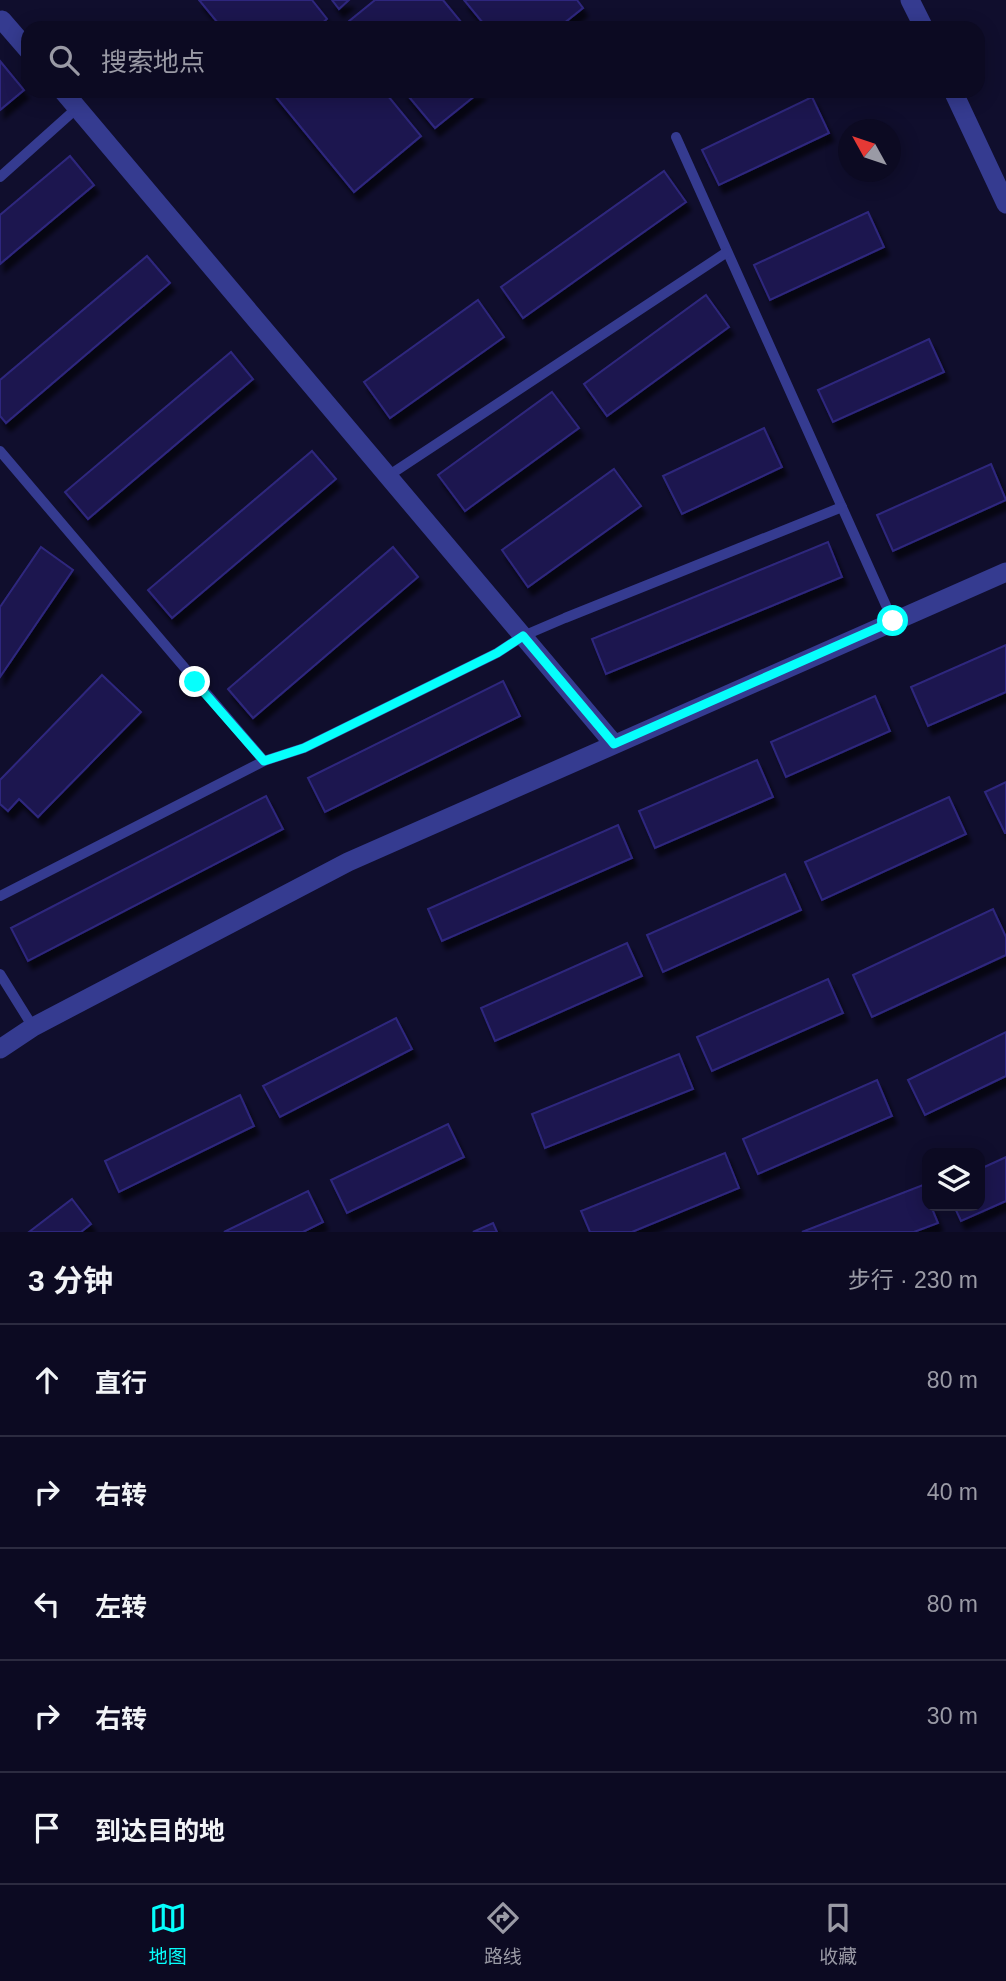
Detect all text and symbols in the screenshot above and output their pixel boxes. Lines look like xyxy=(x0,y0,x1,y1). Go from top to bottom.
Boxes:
search box xyxy=(21,21,985,98)
icon: search xyxy=(45,41,83,79)
text: 搜索地点 xyxy=(101,47,205,77)
north arrow xyxy=(838,119,901,182)
route start xyxy=(877,605,908,636)
route end xyxy=(179,666,210,697)
map controls xyxy=(922,1148,985,1211)
button: layers xyxy=(922,1148,985,1211)
text: 3 分钟 xyxy=(28,1264,113,1297)
text: 步行 · 230 m xyxy=(848,1267,978,1293)
icon: ahead xyxy=(28,1361,66,1399)
text: 80 m xyxy=(927,1367,978,1393)
text: 直行 xyxy=(95,1368,147,1398)
icon: right xyxy=(28,1473,66,1511)
text: 40 m xyxy=(927,1479,978,1505)
text: 右转 xyxy=(95,1480,147,1510)
icon: left xyxy=(28,1585,66,1623)
text: 80 m xyxy=(927,1591,978,1617)
text: 左转 xyxy=(95,1592,147,1622)
icon: right xyxy=(28,1697,66,1735)
text: 30 m xyxy=(927,1703,978,1729)
text: 右转 xyxy=(95,1704,147,1734)
icon: arrive xyxy=(28,1809,66,1847)
text: 到达目的地 xyxy=(95,1816,225,1846)
tab: 地图 xyxy=(149,1899,187,1968)
tab: 路线 xyxy=(484,1899,522,1968)
tab: 收藏 xyxy=(819,1899,857,1968)

